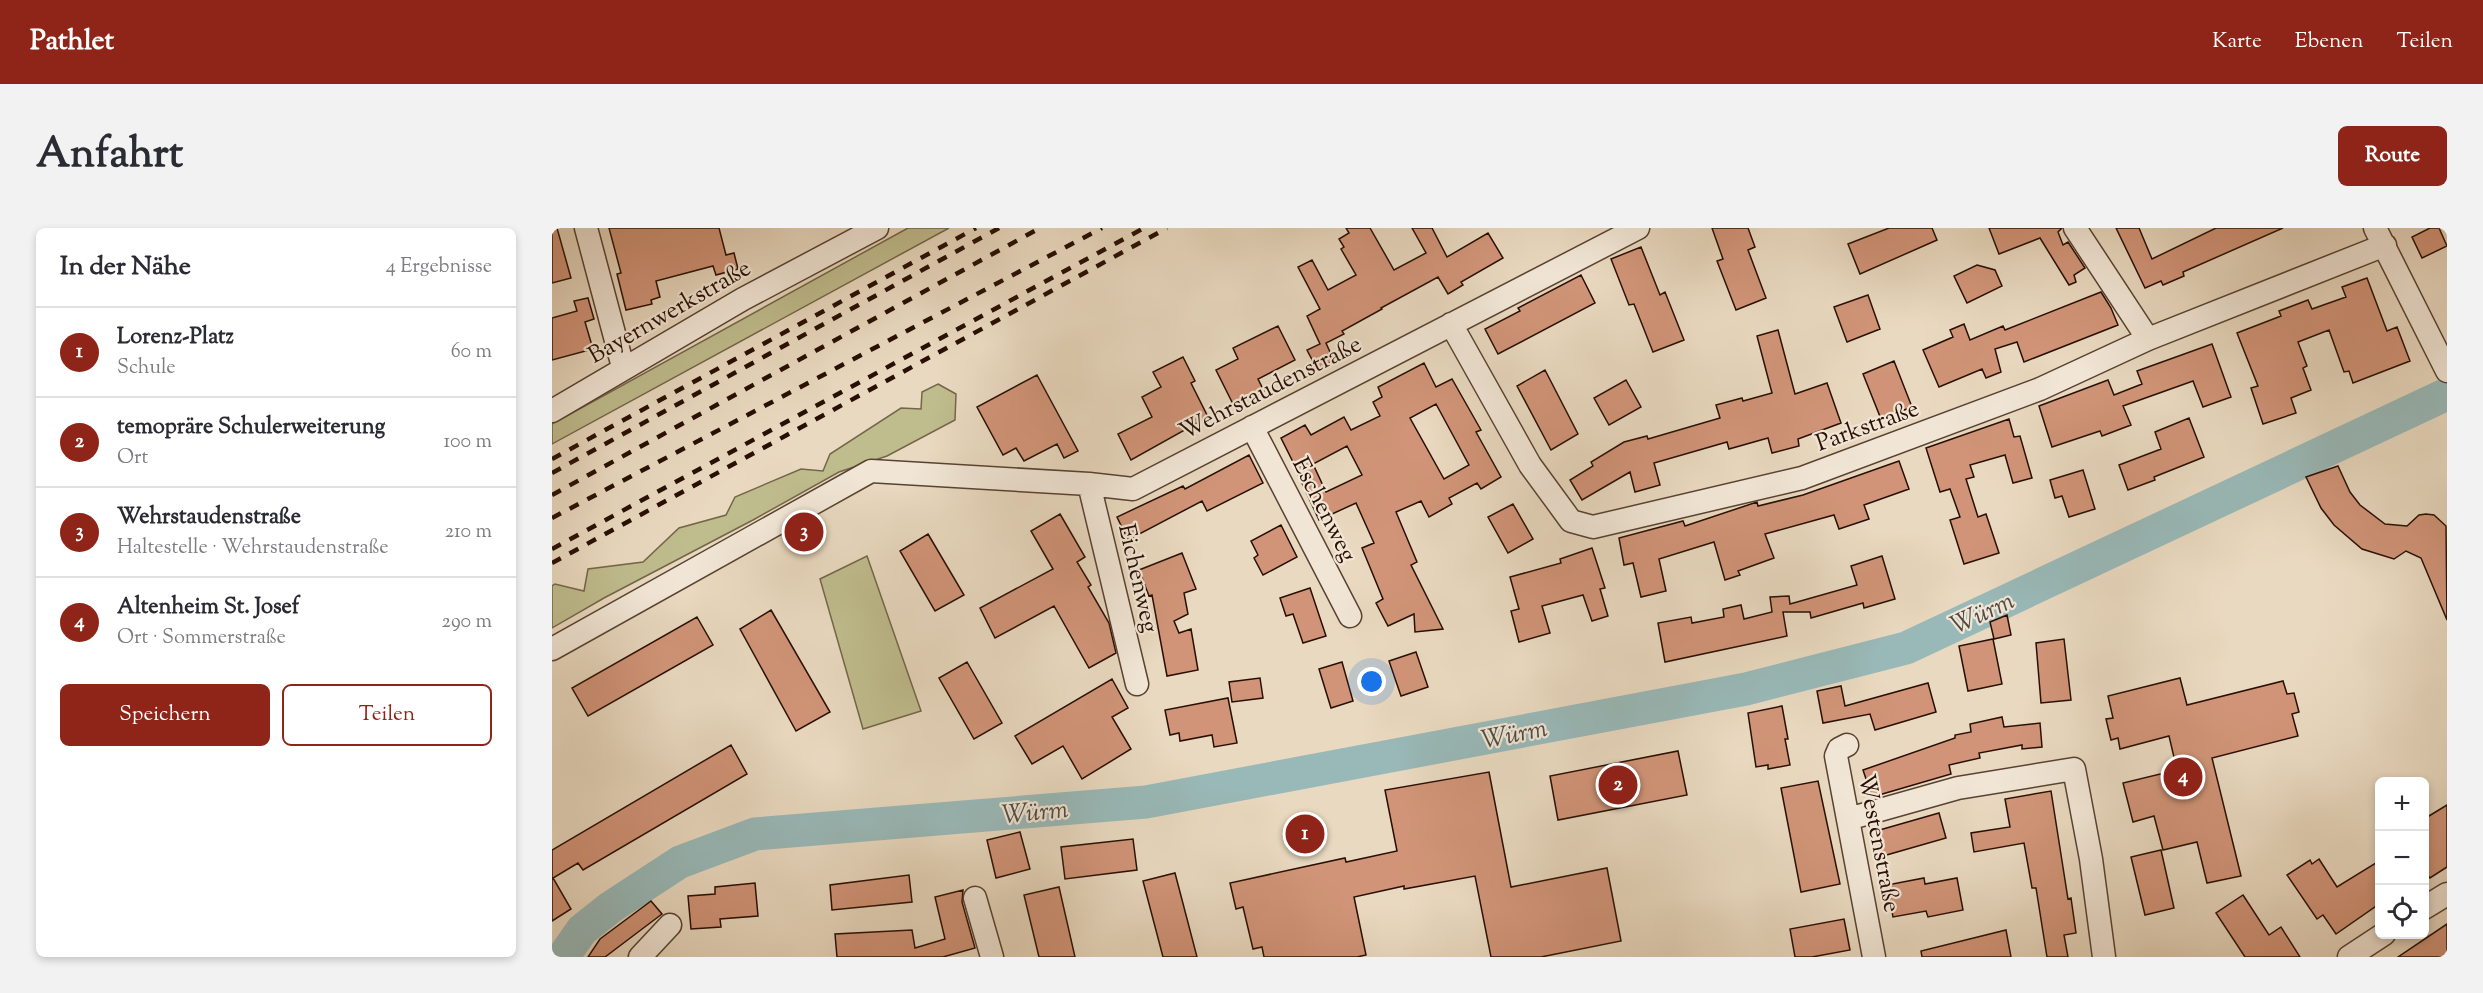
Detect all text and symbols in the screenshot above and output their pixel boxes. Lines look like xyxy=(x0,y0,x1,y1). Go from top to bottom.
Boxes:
text: Pathlet xyxy=(30,22,114,62)
text: Karte xyxy=(2212,27,2262,57)
text: Ebenen xyxy=(2295,27,2363,57)
text: Teilen xyxy=(2396,27,2453,57)
text: Anfahrt xyxy=(36,126,183,186)
button: Route xyxy=(2338,126,2447,186)
text: In der Nähe xyxy=(60,249,191,286)
street label: Bayernwerkstraße xyxy=(582,252,758,373)
text: 4 Ergebnisse xyxy=(386,253,492,282)
text: Lorenz-Platz xyxy=(117,322,234,354)
street label: Wehrstaudenstraße xyxy=(1174,328,1368,449)
text: 1 xyxy=(76,338,83,367)
text: 60 m xyxy=(451,338,492,367)
text: Schule xyxy=(117,354,176,383)
street label: Parkstraße xyxy=(1811,393,1924,461)
text: temopräre Schulerweiterung xyxy=(117,412,385,444)
text: 2 xyxy=(75,428,84,457)
text: 100 m xyxy=(443,428,492,457)
text: Ort xyxy=(117,444,148,473)
street label: Eschenweg xyxy=(1282,452,1364,568)
text: Wehrstaudenstraße xyxy=(117,502,301,534)
pin: 3 xyxy=(784,510,824,554)
text: 3 xyxy=(75,518,84,547)
text: 210 m xyxy=(445,518,492,547)
street label: Eichenweg xyxy=(1108,521,1166,636)
text: Haltestelle · Wehrstaudenstraße xyxy=(117,534,389,563)
water label: Würm xyxy=(1945,583,2021,645)
text: Altenheim St. Josef xyxy=(117,592,299,624)
text: 4 xyxy=(74,608,85,637)
text: 290 m xyxy=(442,608,492,637)
text: Ort · Sommerstraße xyxy=(117,624,286,653)
your location xyxy=(1357,667,1386,696)
button: Speichern xyxy=(60,684,270,746)
button: Teilen xyxy=(282,684,492,746)
water label: Würm xyxy=(1478,711,1551,760)
pin: 4 xyxy=(2164,754,2202,800)
pin: 2 xyxy=(1598,762,1638,808)
street label: Westenstraße xyxy=(1848,771,1908,915)
map controls xyxy=(2375,777,2429,939)
button: + xyxy=(2375,777,2429,831)
water label: Würm xyxy=(1000,792,1070,835)
pin: 1 xyxy=(1286,812,1324,856)
button: − xyxy=(2375,831,2429,885)
button: locate xyxy=(2375,885,2429,939)

